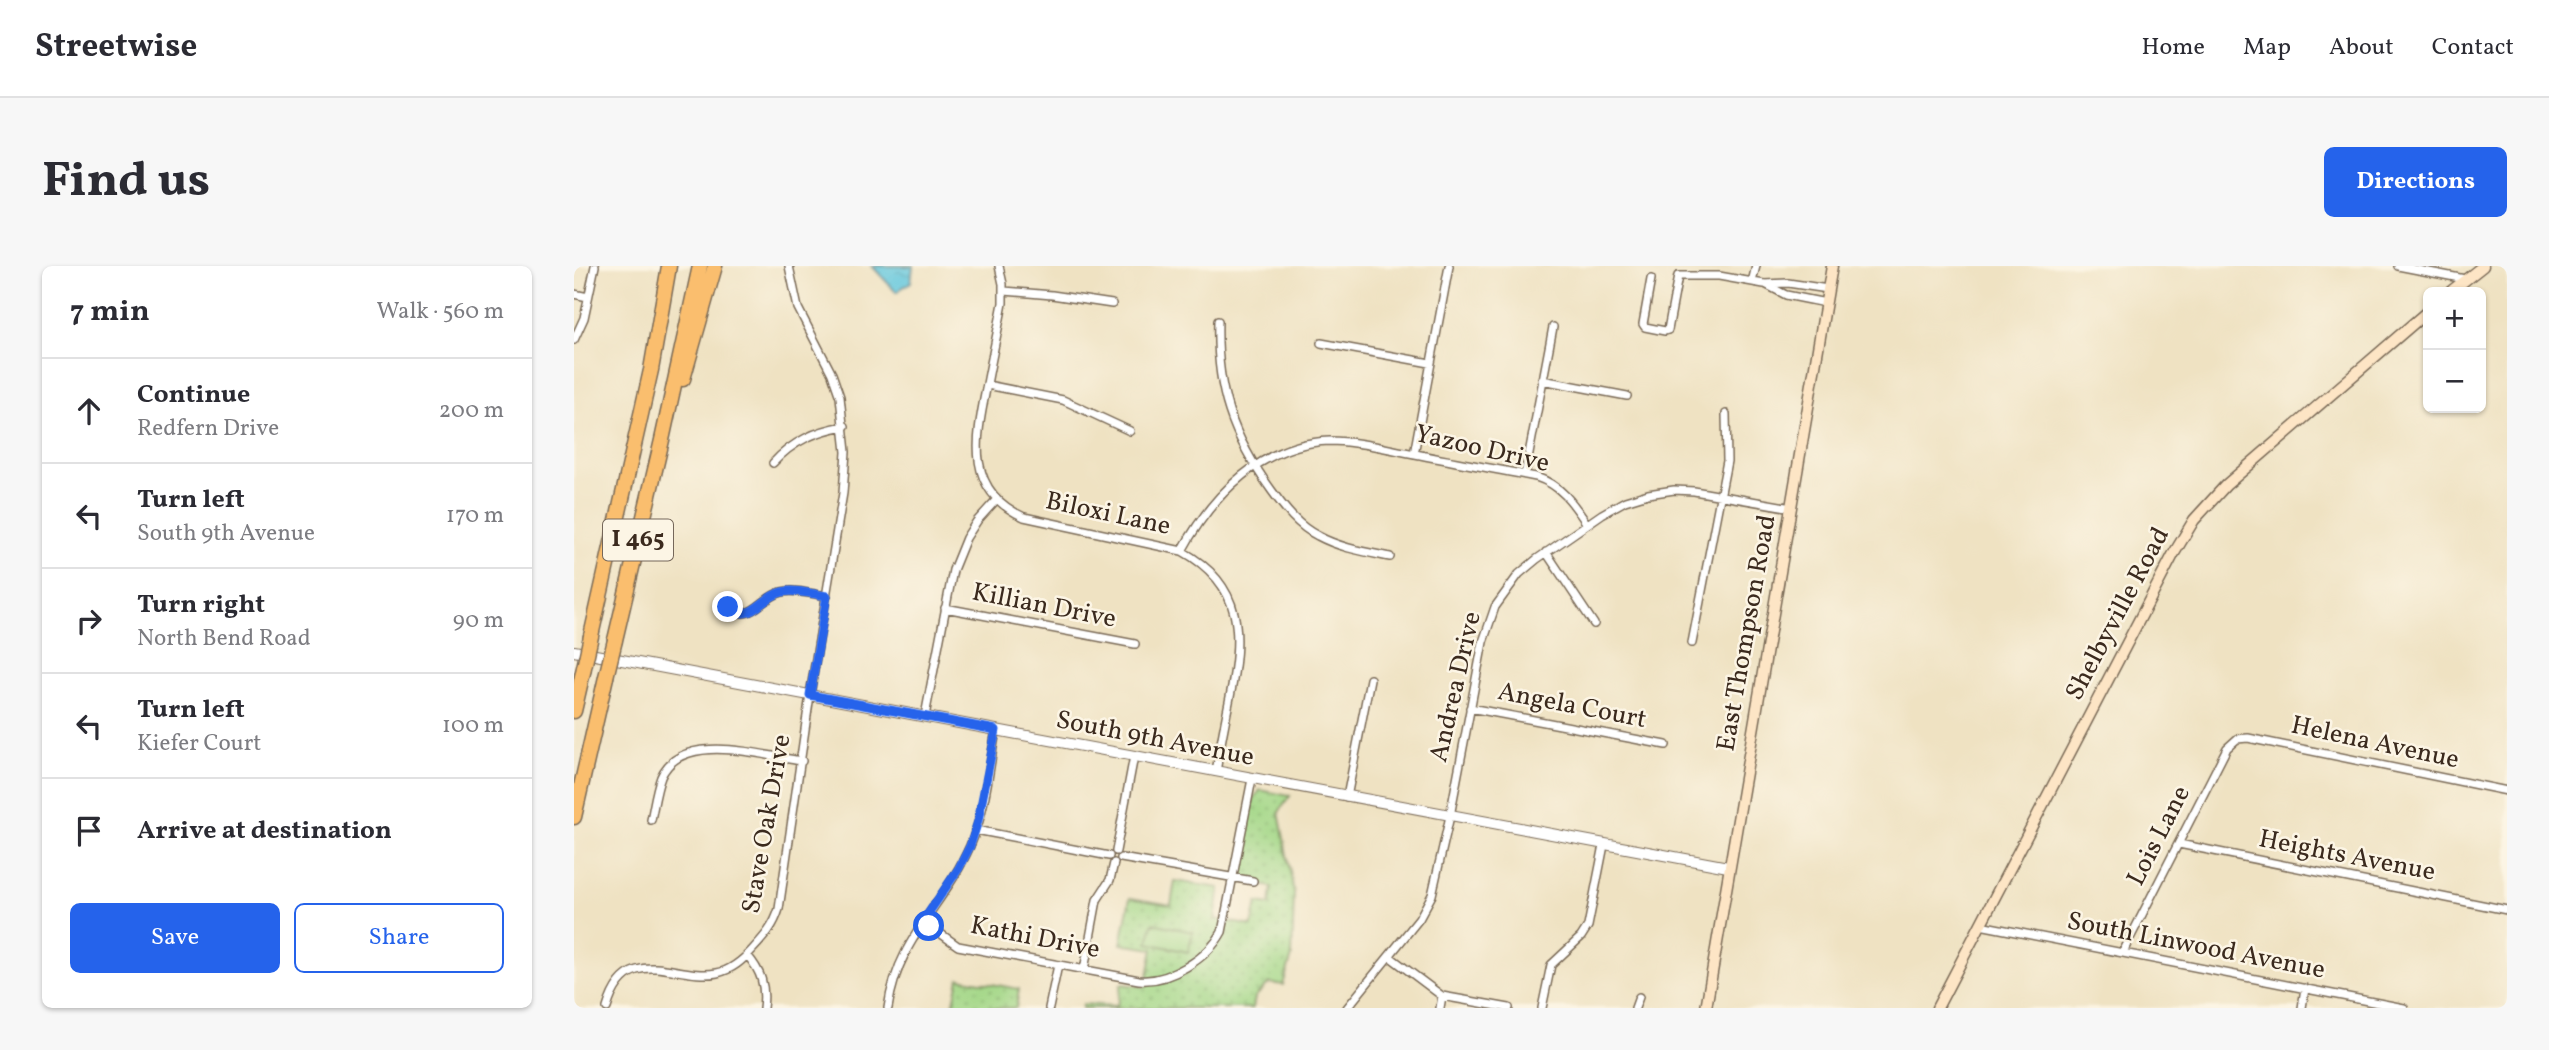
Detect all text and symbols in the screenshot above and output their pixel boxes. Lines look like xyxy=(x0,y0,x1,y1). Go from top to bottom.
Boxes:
text: Streetwise xyxy=(35,25,197,71)
text: Home xyxy=(2141,31,2205,65)
text: Map xyxy=(2243,31,2291,65)
text: About xyxy=(2329,31,2394,65)
text: Contact xyxy=(2432,31,2514,65)
button: Directions xyxy=(2324,147,2507,217)
text: Find us xyxy=(42,148,210,217)
map controls xyxy=(2423,287,2486,413)
button: + xyxy=(2423,287,2486,350)
text: 7 min xyxy=(70,291,150,333)
text: Walk · 560 m xyxy=(376,296,504,328)
button: − xyxy=(2423,350,2486,413)
text: Continue xyxy=(137,377,250,413)
icon: ahead xyxy=(70,392,108,430)
text: 200 m xyxy=(439,395,504,427)
text: Redfern Drive xyxy=(137,413,279,445)
street label: Yazoo Drive xyxy=(1411,416,1553,482)
text: Turn left xyxy=(137,482,245,518)
street label: Biloxi Lane xyxy=(1042,483,1174,545)
icon: left xyxy=(70,497,108,535)
text: 170 m xyxy=(446,500,504,532)
street label: East Thompson Road xyxy=(1708,512,1786,754)
text: South 9th Avenue xyxy=(137,518,315,550)
road number: I 465 xyxy=(603,520,673,561)
street label: Shelbyville Road xyxy=(2057,521,2179,707)
street label: Killian Drive xyxy=(969,574,1119,638)
text: Turn right xyxy=(137,587,265,623)
route end xyxy=(712,591,743,622)
icon: right xyxy=(70,602,108,640)
text: 90 m xyxy=(453,605,504,637)
street label: Andrea Drive xyxy=(1421,608,1491,766)
text: North Bend Road xyxy=(137,623,311,655)
street label: Angela Court xyxy=(1495,674,1649,738)
text: Turn left xyxy=(137,692,245,728)
street label: South 9th Avenue xyxy=(1053,702,1257,776)
icon: left xyxy=(70,707,108,745)
street label: Helena Avenue xyxy=(2288,708,2462,778)
text: 100 m xyxy=(442,710,504,742)
text: Kiefer Court xyxy=(137,728,261,760)
street label: Stave Oak Drive xyxy=(734,732,800,916)
street label: Lois Lane xyxy=(2118,780,2200,892)
icon: arrive xyxy=(70,812,108,850)
text: Arrive at destination xyxy=(137,813,392,849)
street label: Heights Avenue xyxy=(2256,821,2438,891)
button: Save xyxy=(70,903,280,973)
button: Share xyxy=(294,903,504,973)
street label: South Linwood Avenue xyxy=(2064,903,2328,989)
street label: Kathi Drive xyxy=(967,908,1103,968)
route start xyxy=(913,910,944,941)

